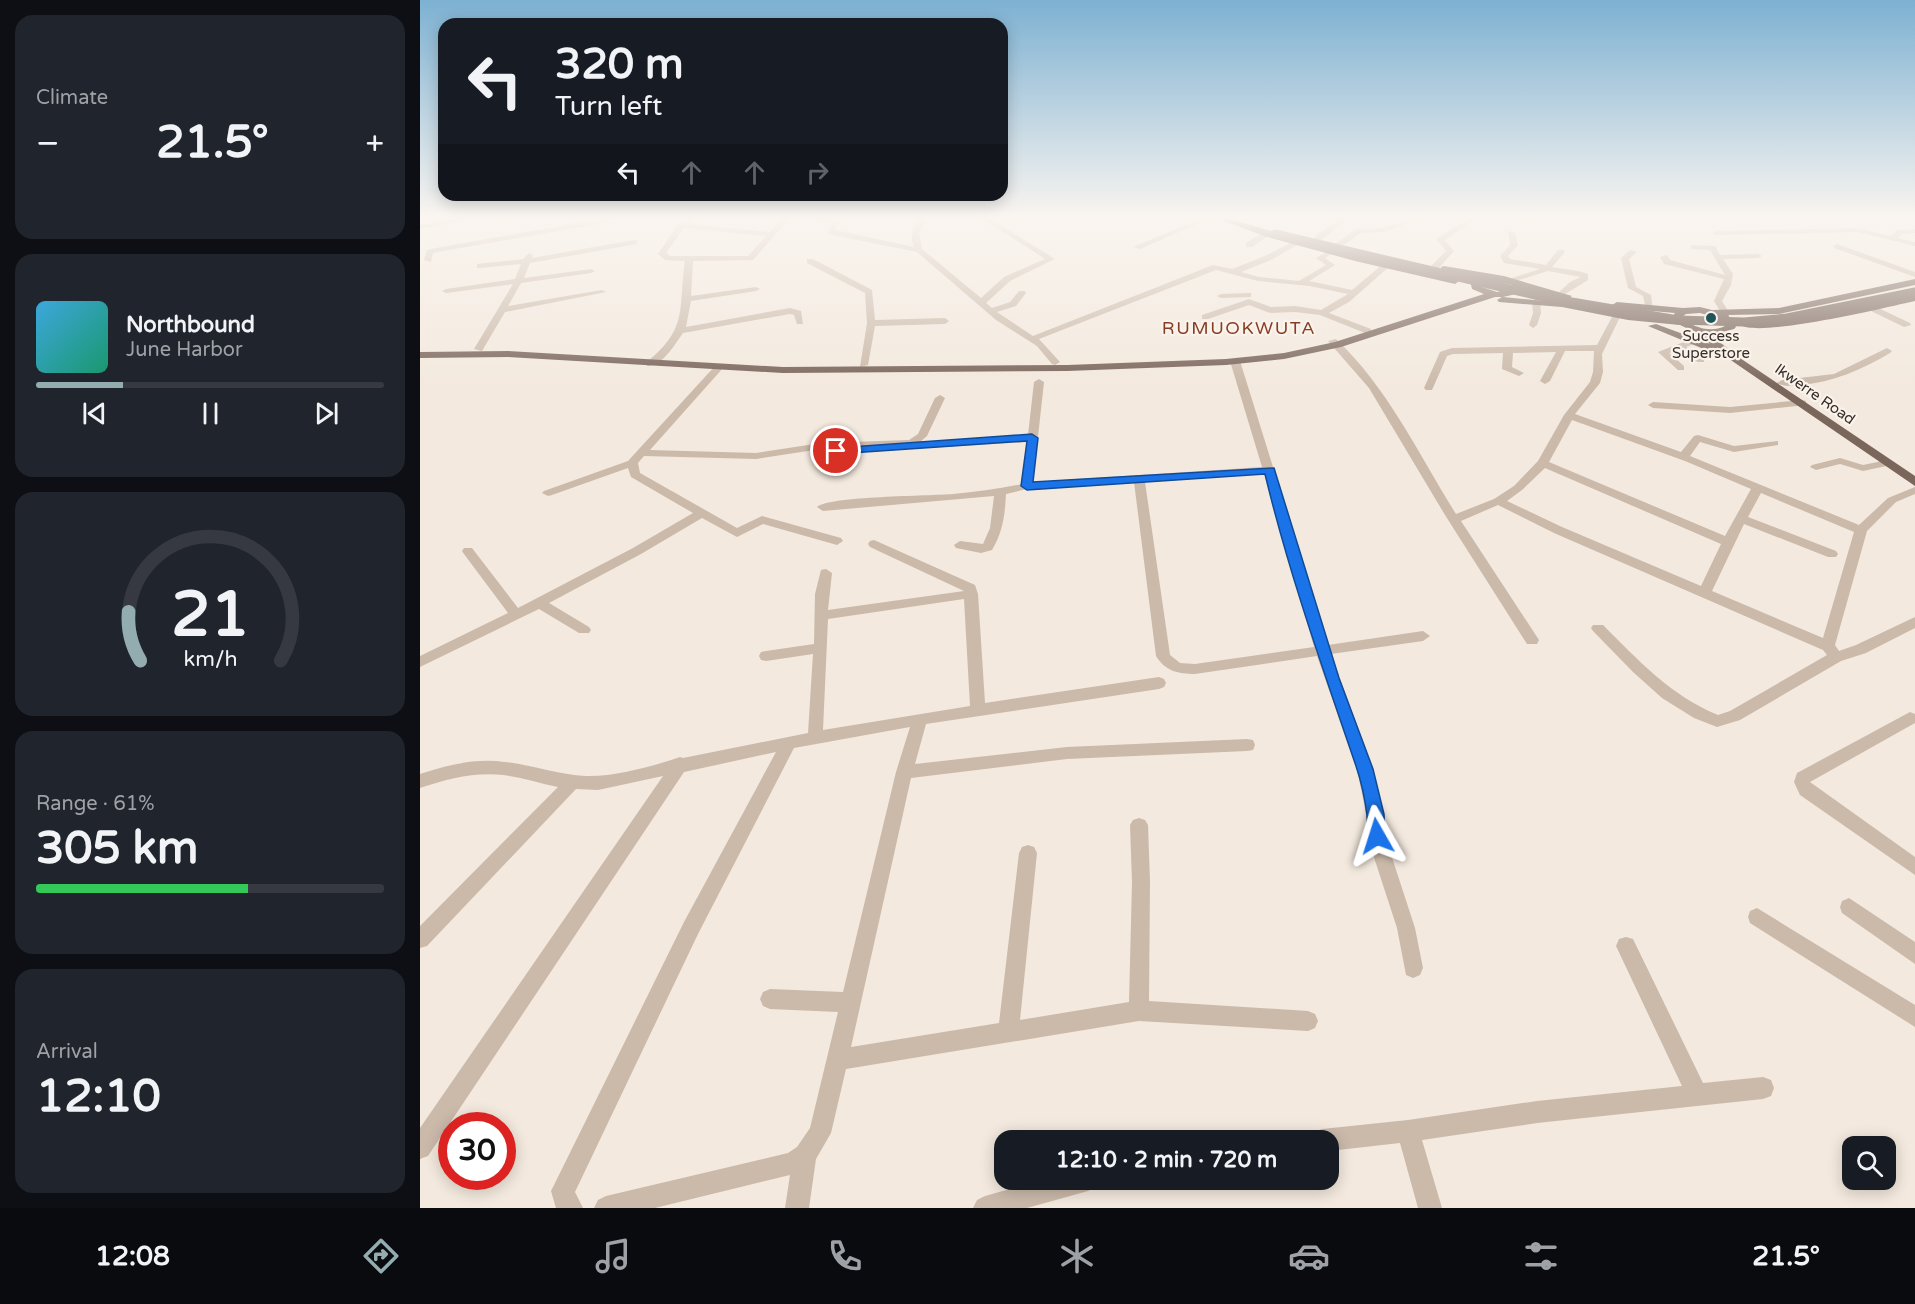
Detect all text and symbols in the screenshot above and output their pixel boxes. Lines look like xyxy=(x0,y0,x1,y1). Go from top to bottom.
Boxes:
text: 320 m xyxy=(555,39,684,90)
icon: left xyxy=(456,42,534,120)
text: Climate xyxy=(36,86,108,110)
text: Turn left xyxy=(555,90,662,123)
text: 21.5° xyxy=(156,116,269,170)
text: − xyxy=(36,124,60,163)
text: + xyxy=(365,124,384,163)
icon: left xyxy=(612,156,645,189)
icon: ahead xyxy=(675,156,708,189)
icon: ahead xyxy=(738,156,771,189)
icon: right xyxy=(801,156,834,189)
marker: Success Superstore xyxy=(1704,311,1718,325)
text: Northbound xyxy=(126,312,255,338)
district label: RUMUOKWUTA xyxy=(1162,317,1316,339)
place label: Success Superstore xyxy=(1672,327,1750,362)
text: June Harbor xyxy=(126,338,243,362)
street label: Ikwerre Road xyxy=(1771,360,1859,428)
icon: previous xyxy=(78,397,111,430)
icon: pause xyxy=(194,397,227,430)
icon: next xyxy=(310,397,343,430)
pin xyxy=(810,425,861,476)
icon: arrive xyxy=(819,434,852,467)
text: 21 xyxy=(171,578,249,653)
text: km/h xyxy=(183,646,237,672)
text: Range · 61% xyxy=(36,792,155,816)
position arrow xyxy=(1345,804,1409,868)
text: 305 km xyxy=(36,822,198,876)
text: Arrival xyxy=(36,1040,98,1064)
text: 12:10 xyxy=(36,1070,161,1124)
speed limit sign: 30 xyxy=(438,1112,516,1190)
map controls xyxy=(1842,1136,1896,1190)
button: search xyxy=(1842,1136,1896,1190)
text: 12:10 · 2 min · 720 m xyxy=(1056,1147,1277,1173)
icon: directions xyxy=(360,1235,402,1277)
icon: music xyxy=(592,1235,634,1277)
icon: phone xyxy=(824,1235,866,1277)
icon: climate xyxy=(1056,1235,1098,1277)
icon: car xyxy=(1288,1235,1330,1277)
icon: filters xyxy=(1520,1235,1562,1277)
text: 12:08 xyxy=(95,1240,170,1273)
text: 21.5° xyxy=(1752,1240,1820,1273)

